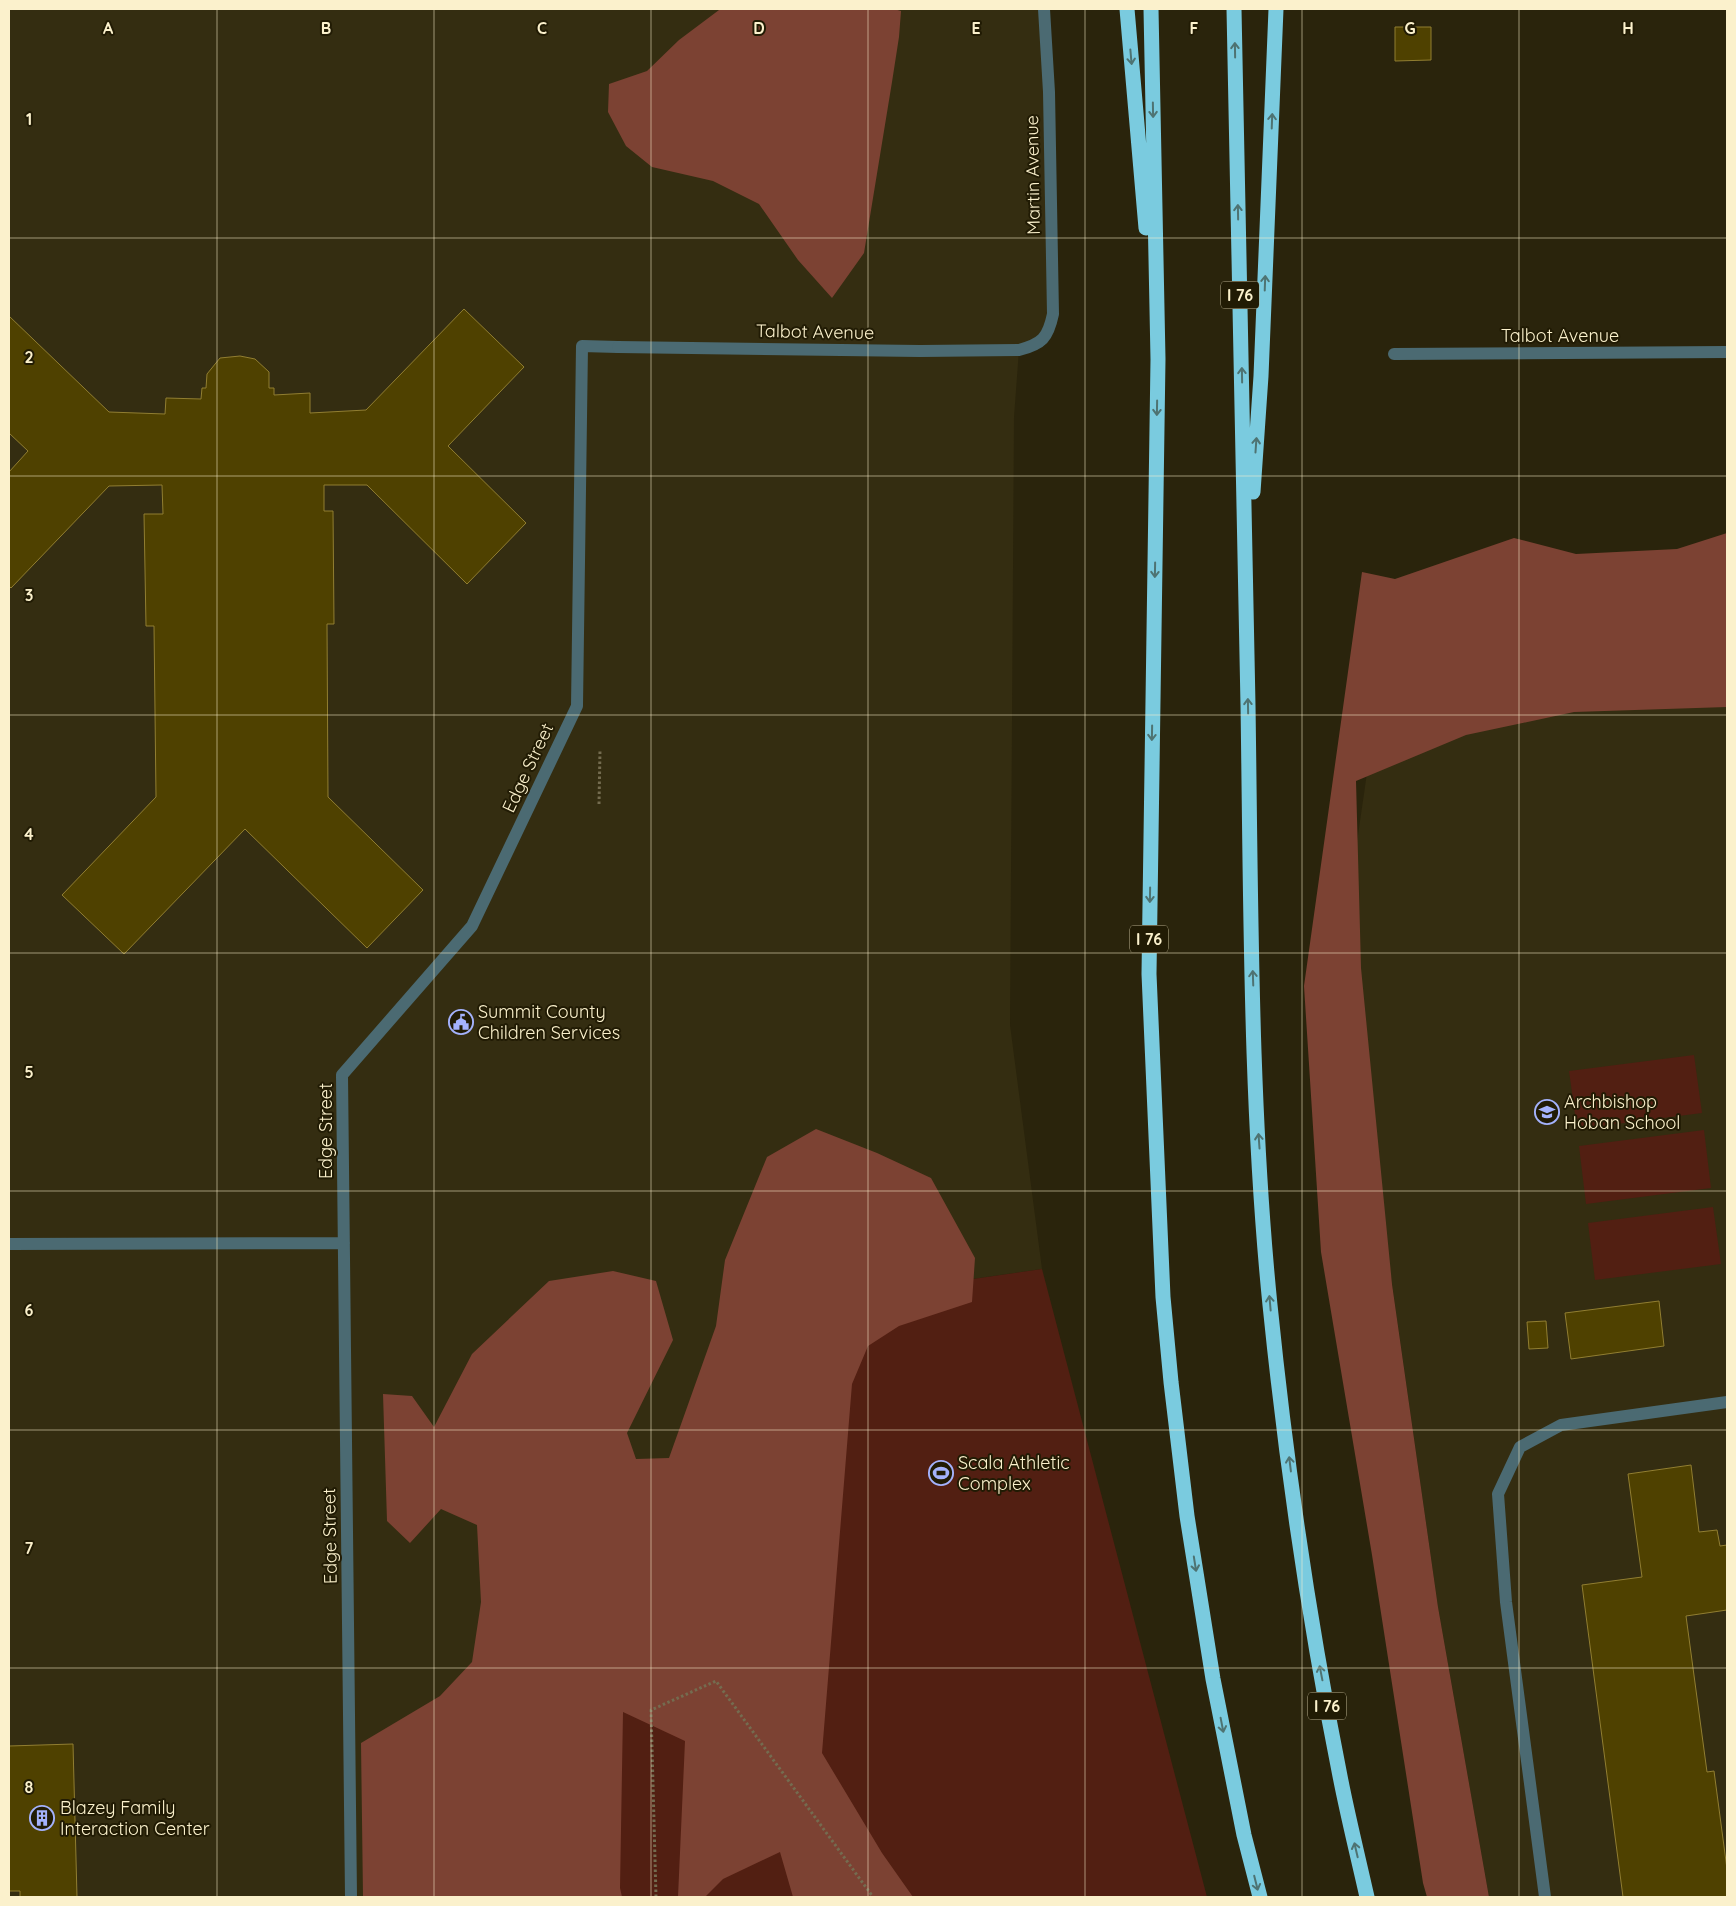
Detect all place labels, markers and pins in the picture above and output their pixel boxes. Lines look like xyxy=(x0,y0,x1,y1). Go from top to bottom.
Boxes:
place label: Summit County Children Services xyxy=(478,1000,620,1044)
public building icon: Summit County Children Services xyxy=(448,1009,474,1035)
place label: Archbishop Hoban School xyxy=(1564,1090,1681,1134)
school or university icon: Archbishop Hoban School xyxy=(1534,1099,1560,1125)
place label: Scala Athletic Complex xyxy=(958,1451,1070,1495)
sports icon: Scala Athletic Complex xyxy=(928,1460,954,1486)
place label: Blazey Family Interaction Center xyxy=(60,1796,210,1840)
building icon: Blazey Family Interaction Center xyxy=(29,1805,55,1831)

